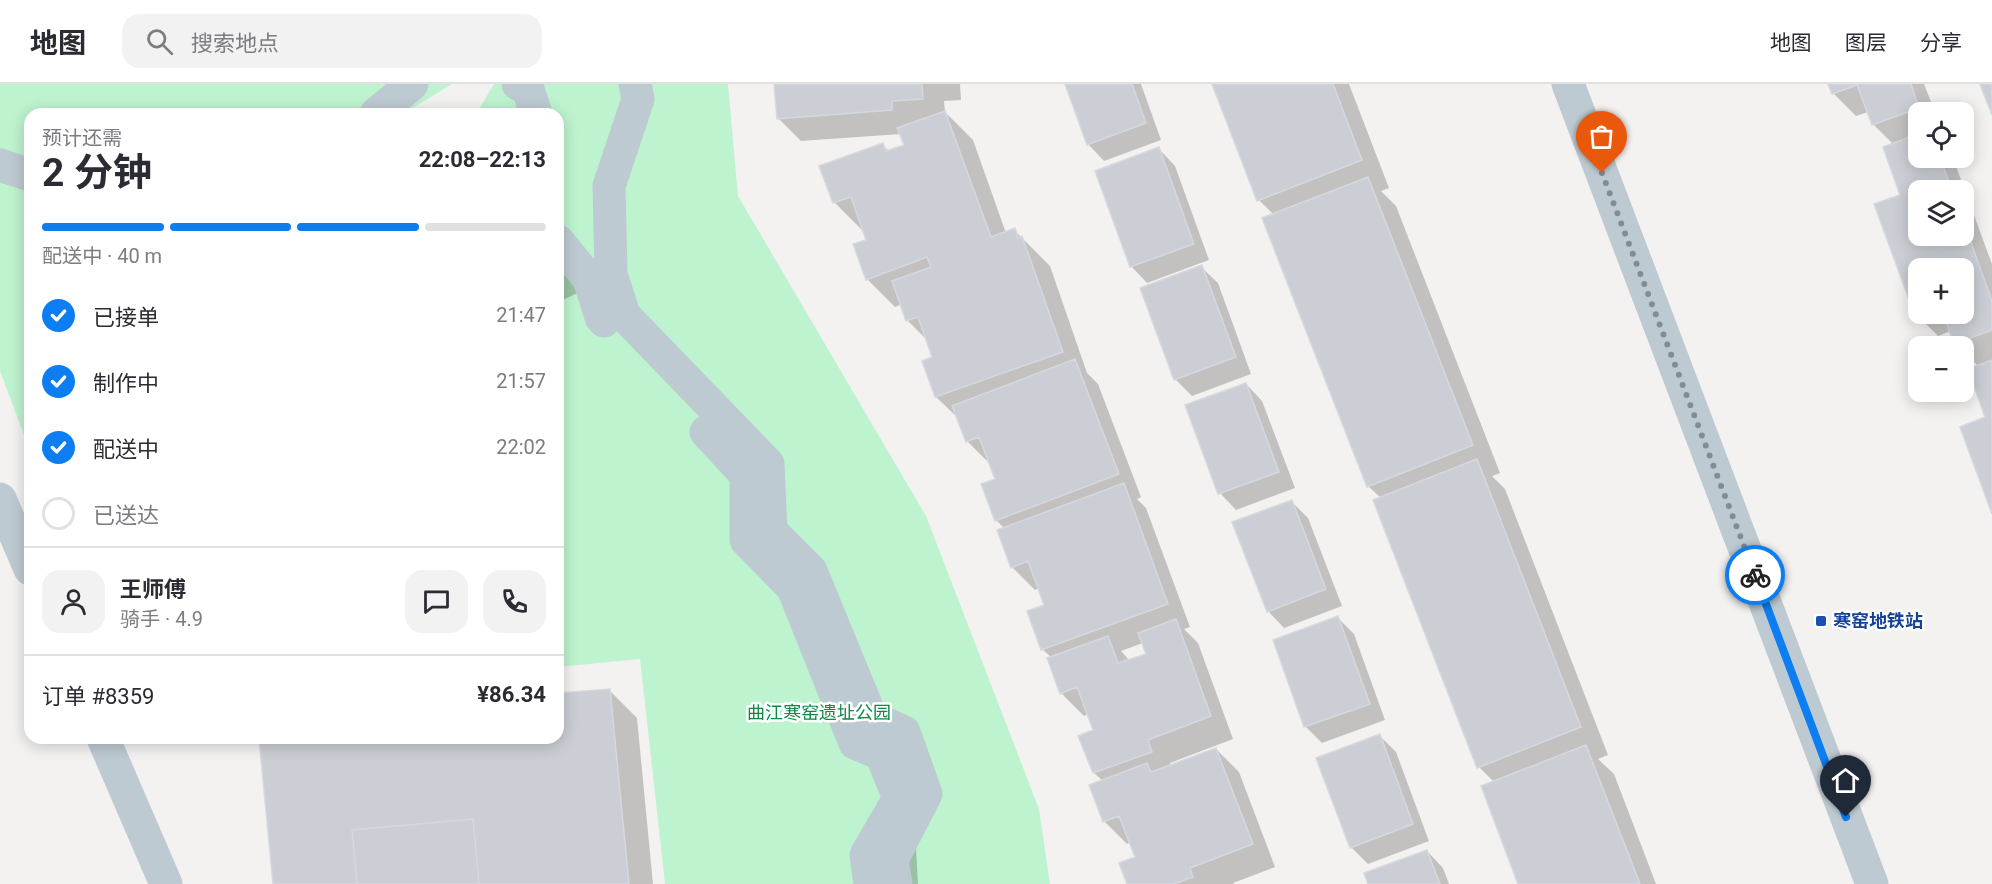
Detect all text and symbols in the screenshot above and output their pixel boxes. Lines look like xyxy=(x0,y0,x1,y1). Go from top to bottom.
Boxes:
search box xyxy=(122,14,542,68)
icon: search xyxy=(143,25,176,58)
text: 地图 xyxy=(30,27,86,60)
text: 搜索地点 xyxy=(191,31,279,56)
text: 地图 xyxy=(1770,31,1812,55)
text: 图层 xyxy=(1845,31,1887,55)
text: 分享 xyxy=(1920,31,1962,55)
map controls xyxy=(1908,102,1974,402)
button: locate xyxy=(1908,102,1974,168)
pin xyxy=(1576,111,1627,173)
icon: bag xyxy=(1585,120,1618,153)
text: 预计还需 xyxy=(42,126,122,150)
text: 22:08–22:13 xyxy=(419,147,546,172)
text: 2 分钟 xyxy=(42,150,152,196)
button: layers xyxy=(1908,180,1974,246)
text: 配送中 · 40 m xyxy=(42,244,162,268)
button: + xyxy=(1908,258,1974,324)
icon: check xyxy=(42,299,75,332)
text: 21:47 xyxy=(496,303,546,327)
text: 已接单 xyxy=(93,305,159,330)
button: − xyxy=(1908,336,1974,402)
icon: check xyxy=(42,365,75,398)
text: 21:57 xyxy=(496,369,546,393)
text: 制作中 xyxy=(93,371,159,396)
icon: check xyxy=(42,431,75,464)
text: 22:02 xyxy=(496,435,546,459)
text: 配送中 xyxy=(93,437,159,462)
text: 已送达 xyxy=(93,503,159,528)
courier xyxy=(1725,545,1785,605)
icon: bike xyxy=(1739,559,1772,592)
button: person xyxy=(42,570,105,633)
button: chat xyxy=(405,570,468,633)
button: phone xyxy=(483,570,546,633)
text: 王师傅 xyxy=(120,577,186,602)
text: 骑手 · 4.9 xyxy=(120,607,203,631)
place label: 寒窑地铁站 xyxy=(1833,610,1923,631)
marker: 寒窑地铁站 xyxy=(1814,614,1828,628)
text: ¥86.34 xyxy=(477,682,546,707)
text: 订单 #8359 xyxy=(42,684,154,709)
park label: 曲江寒窑遗址公园 xyxy=(747,702,891,723)
pin xyxy=(1820,755,1871,817)
icon: home xyxy=(1829,764,1862,797)

